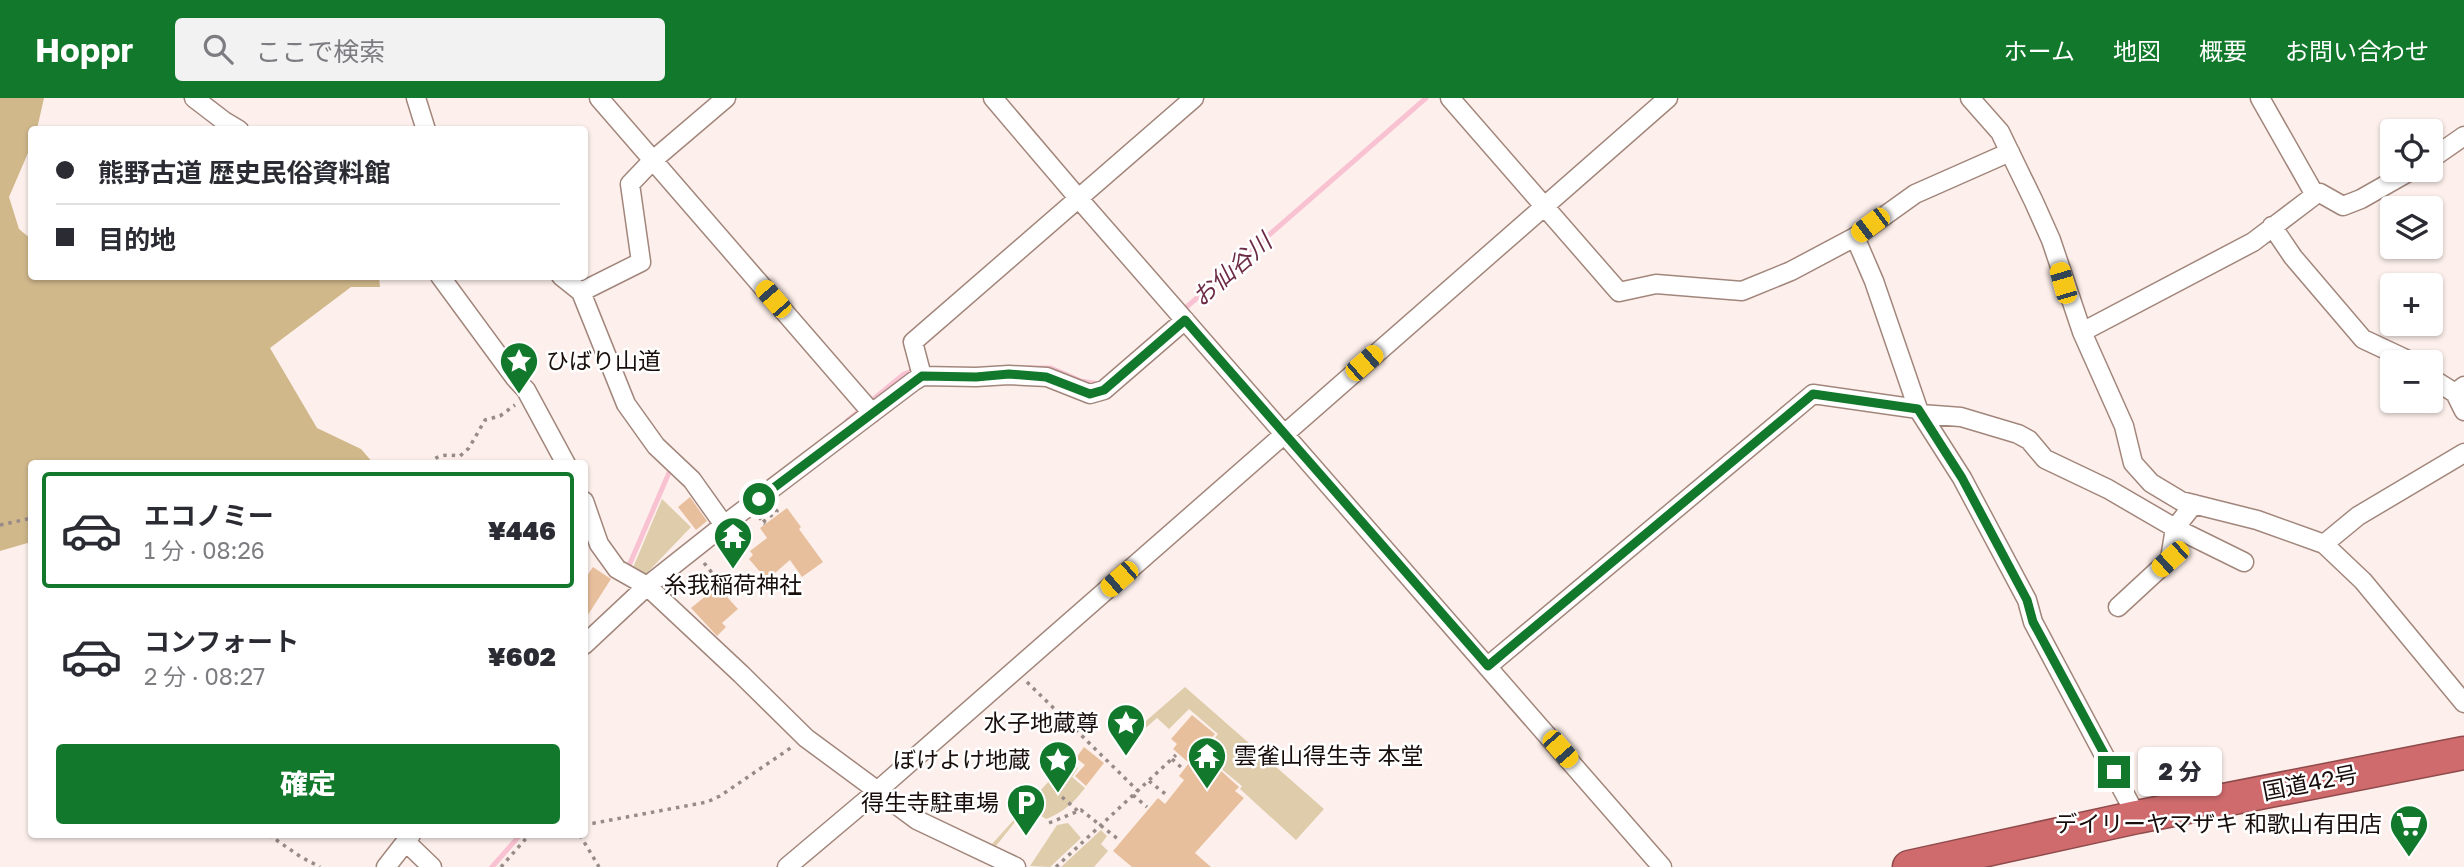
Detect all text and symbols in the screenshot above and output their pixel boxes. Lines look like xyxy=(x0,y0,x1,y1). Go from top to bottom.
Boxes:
search box xyxy=(175,18,665,81)
text: Hoppr xyxy=(35,30,133,69)
icon: search xyxy=(199,30,237,68)
text: ここで検索 xyxy=(255,36,385,67)
text: ホーム xyxy=(2004,36,2075,65)
text: 地図 xyxy=(2113,36,2161,65)
text: 概要 xyxy=(2199,36,2247,65)
text: お問い合わせ xyxy=(2285,36,2429,65)
map controls xyxy=(2380,119,2443,413)
button: locate xyxy=(2380,119,2443,182)
text: 熊野古道 歴史民俗資料館 xyxy=(98,157,391,188)
button: layers xyxy=(2380,196,2443,259)
car xyxy=(1847,204,1894,246)
text: 目的地 xyxy=(98,224,176,255)
water label: お仙谷川 xyxy=(1185,224,1279,311)
car xyxy=(2048,260,2079,306)
button: + xyxy=(2380,273,2443,336)
car xyxy=(752,276,795,322)
place icon: ひばり山道 xyxy=(498,340,540,395)
car xyxy=(1342,341,1387,385)
place label: ひばり山道 xyxy=(546,346,661,374)
button: − xyxy=(2380,350,2443,413)
route start xyxy=(743,483,775,515)
icon: car xyxy=(60,499,123,562)
text: エコノミー xyxy=(144,500,274,531)
text: ¥446 xyxy=(488,515,556,546)
temple icon: 糸我稲荷神社 xyxy=(712,515,754,570)
text: 1 分 · 08:26 xyxy=(144,536,265,564)
car xyxy=(2148,537,2193,581)
car xyxy=(1097,557,1142,601)
place label: 糸我稲荷神社 xyxy=(664,570,802,598)
icon: car xyxy=(60,625,123,688)
text: コンフォート xyxy=(144,626,299,657)
text: ¥602 xyxy=(487,641,556,672)
text: 2 分 · 08:27 xyxy=(144,662,265,690)
place icon: 水子地蔵尊 xyxy=(1105,702,1147,757)
place label: 水子地蔵尊 xyxy=(984,708,1099,736)
car xyxy=(1539,726,1582,772)
temple icon: 雲雀山得生寺 本堂 xyxy=(1186,735,1228,790)
place icon: ぼけよけ地蔵 xyxy=(1037,739,1079,794)
place label: 雲雀山得生寺 本堂 xyxy=(1234,741,1424,769)
button: 確定 xyxy=(56,744,560,824)
place label: ぼけよけ地蔵 xyxy=(893,745,1031,773)
callout: 2 分 xyxy=(2138,748,2222,796)
route end xyxy=(2098,756,2130,788)
text: 2 分 xyxy=(2158,757,2202,785)
street label: 国道42号 xyxy=(2260,759,2360,805)
parking icon: 得生寺駐車場 xyxy=(1005,782,1047,837)
place label: 得生寺駐車場 xyxy=(861,788,999,816)
supermarket icon: デイリーヤマザキ 和歌山有田店 xyxy=(2388,803,2430,858)
place label: デイリーヤマザキ 和歌山有田店 xyxy=(2054,809,2382,837)

